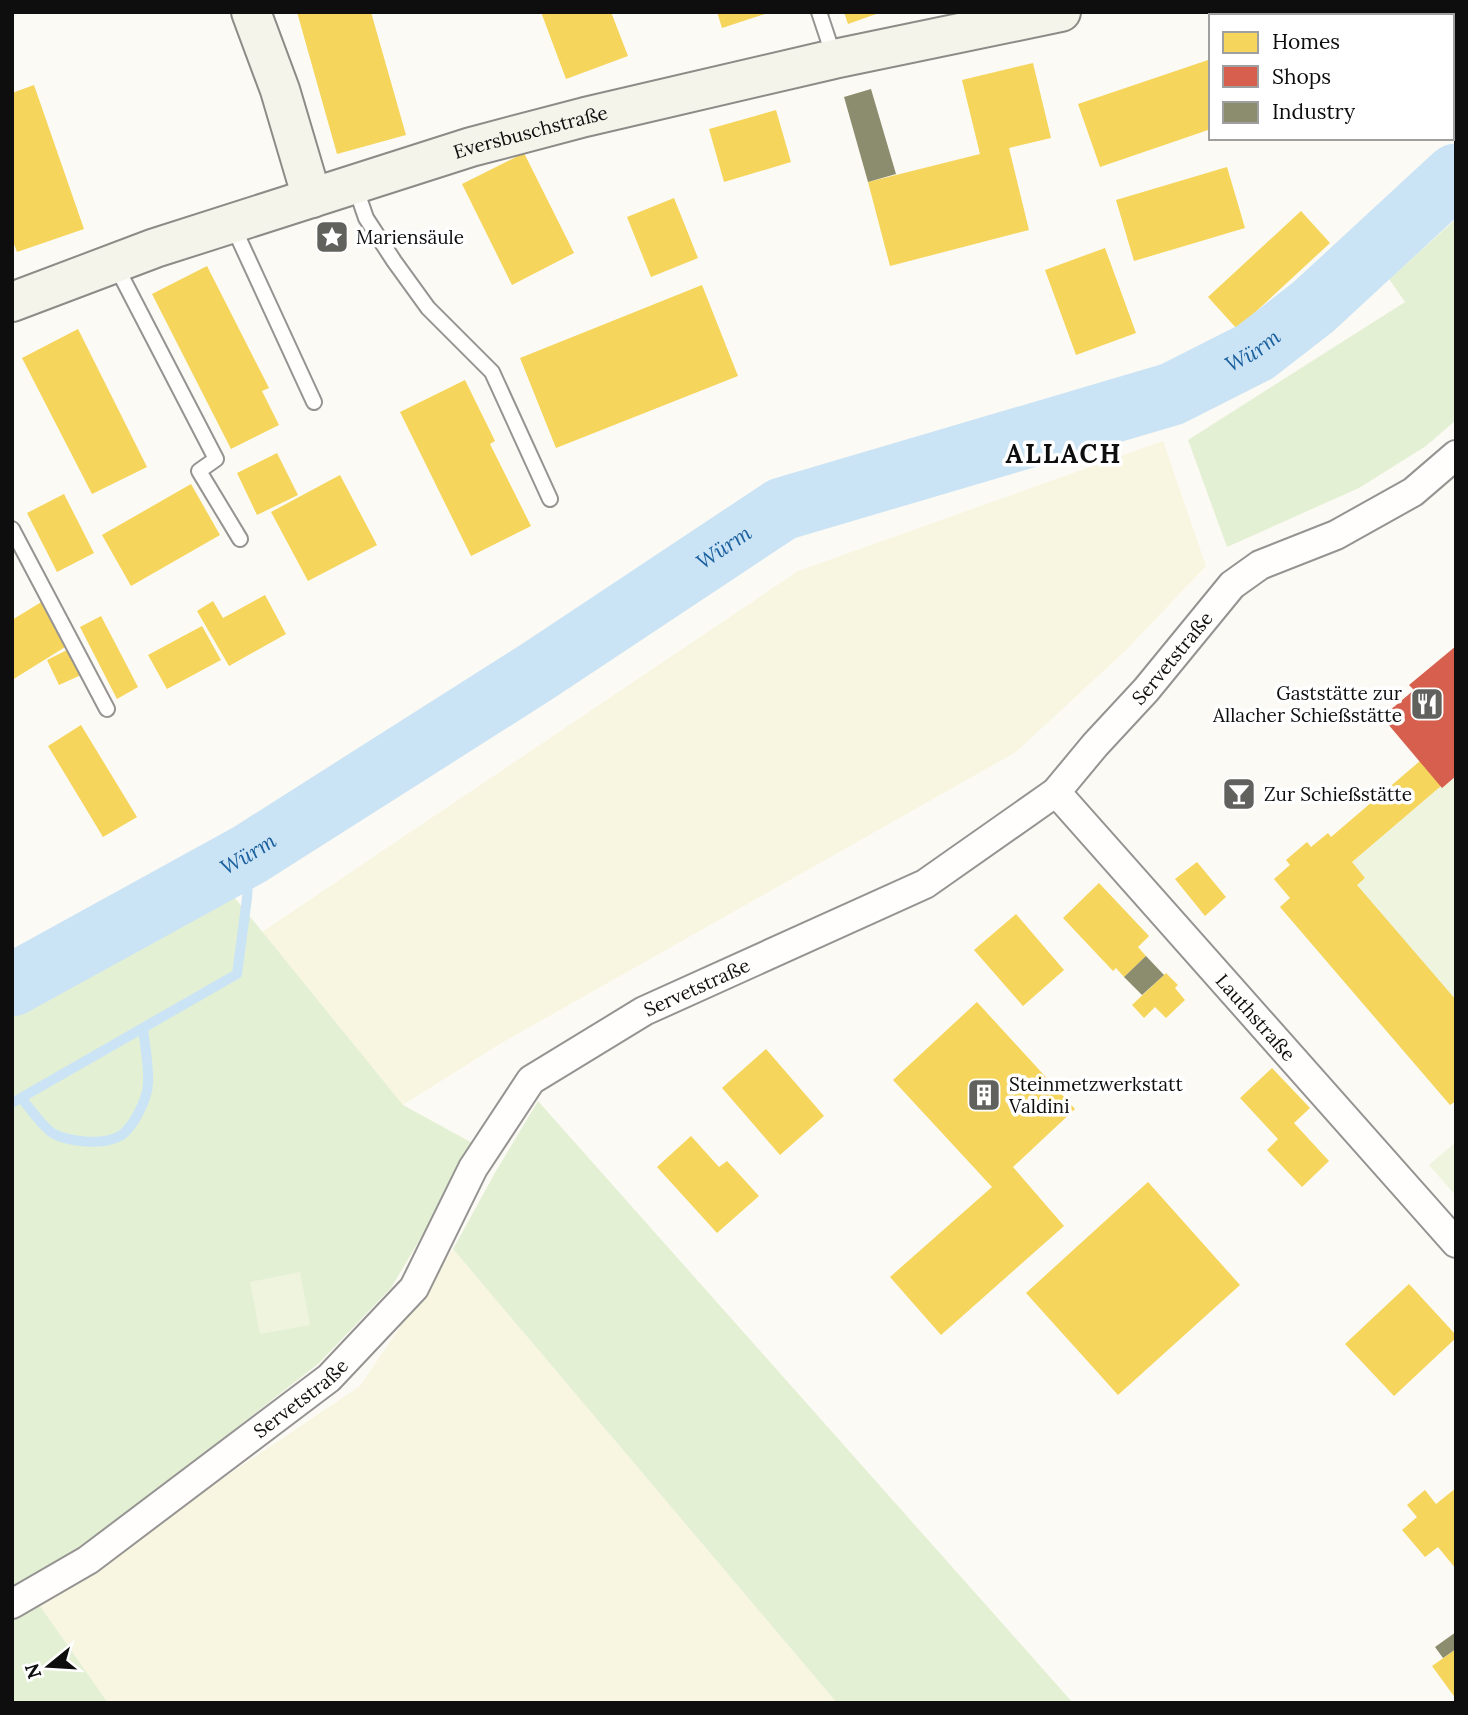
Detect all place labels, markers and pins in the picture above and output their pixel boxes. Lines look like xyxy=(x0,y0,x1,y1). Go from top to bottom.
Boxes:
place icon: Mariensäule xyxy=(313,218,351,256)
place label: Mariensäule xyxy=(356,225,464,249)
place label: Gaststätte zur Allacher Schießstätte xyxy=(1212,681,1403,727)
restaurant icon: Gaststätte zur Allacher Schießstätte xyxy=(1408,685,1446,723)
bar icon: Zur Schießstätte xyxy=(1220,775,1258,813)
place label: Zur Schießstätte xyxy=(1264,782,1412,806)
place label: Steinmetzwerkstatt Valdini xyxy=(1008,1072,1183,1118)
building icon: Steinmetzwerkstatt Valdini xyxy=(965,1076,1003,1114)

